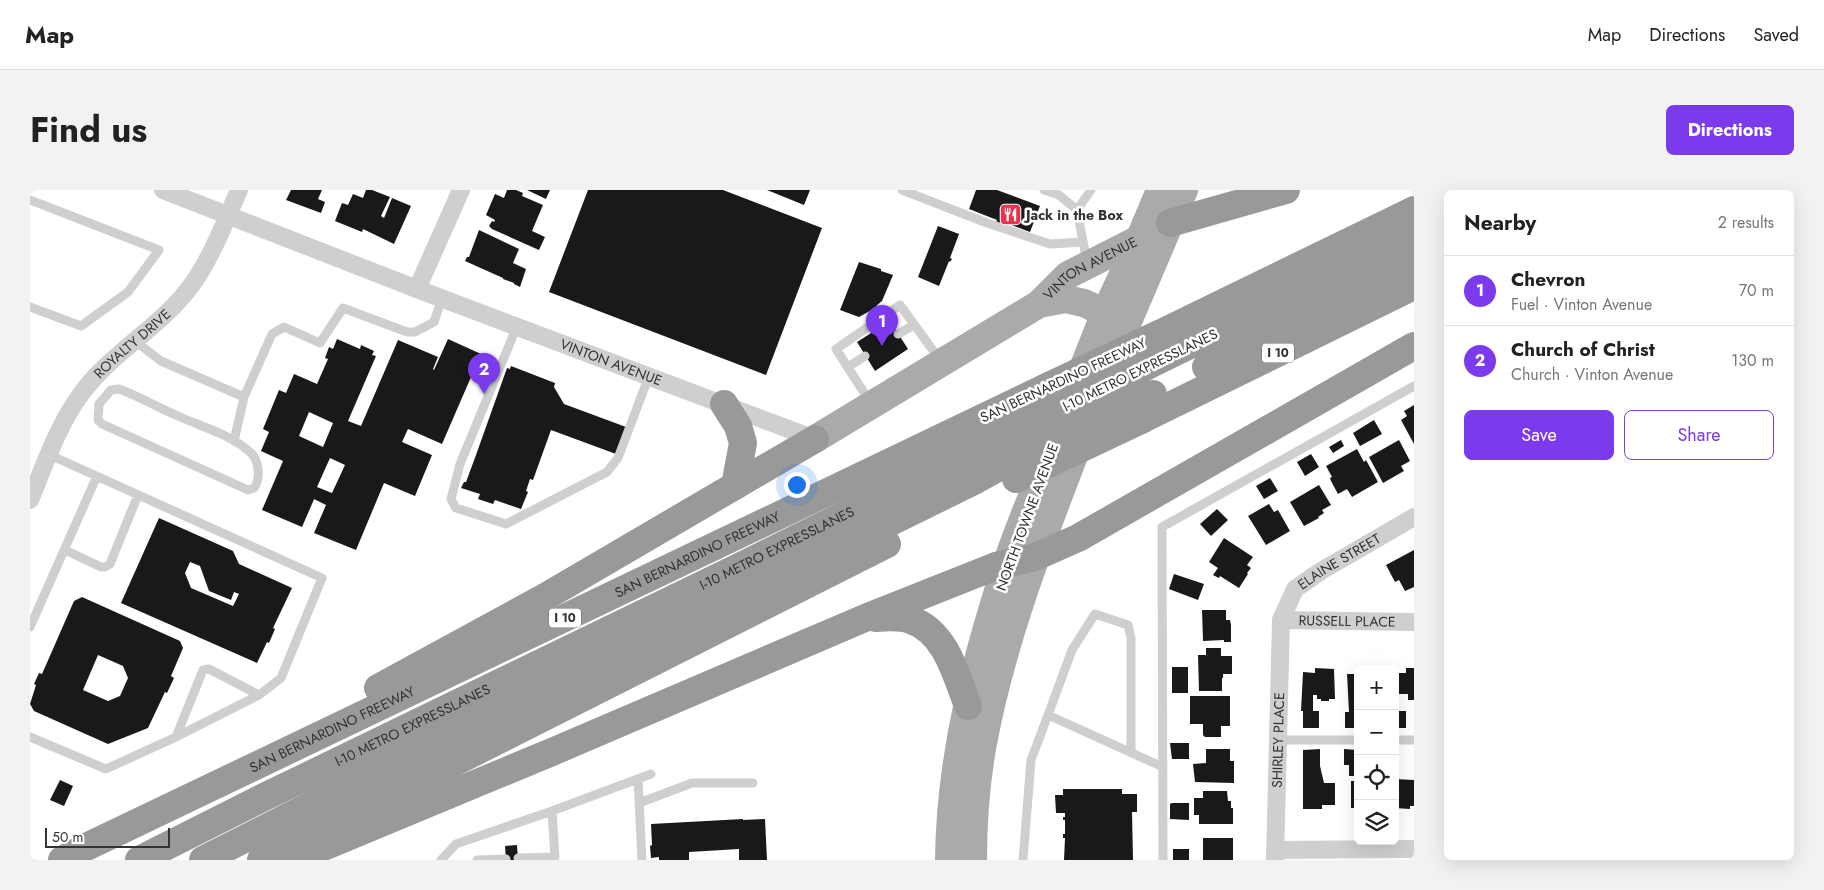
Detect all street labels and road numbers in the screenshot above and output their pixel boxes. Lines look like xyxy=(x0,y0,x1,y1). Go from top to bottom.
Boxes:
street label: VINTON AVENUE xyxy=(1039,232,1141,304)
street label: ROYALTY DRIVE xyxy=(89,304,175,383)
street label: I-10 METRO EXPRESSLANES xyxy=(1059,324,1221,416)
street label: SAN BERNARDINO FREEWAY xyxy=(977,333,1149,427)
street label: VINTON AVENUE xyxy=(557,334,665,390)
road number: I 10 xyxy=(1262,344,1294,362)
street label: NORTH TOWNE AVENUE xyxy=(991,440,1063,594)
street label: I-10 METRO EXPRESSLANES xyxy=(696,501,858,595)
street label: SAN BERNARDINO FREEWAY xyxy=(611,506,783,603)
street label: ELAINE STREET xyxy=(1293,528,1385,594)
road number: I 10 xyxy=(549,608,581,628)
street label: RUSSELL PLACE xyxy=(1298,610,1396,632)
street label: I-10 METRO EXPRESSLANES xyxy=(332,679,494,771)
street label: SAN BERNARDINO FREEWAY xyxy=(246,681,418,777)
street label: SHIRLEY PLACE xyxy=(1267,692,1289,788)

